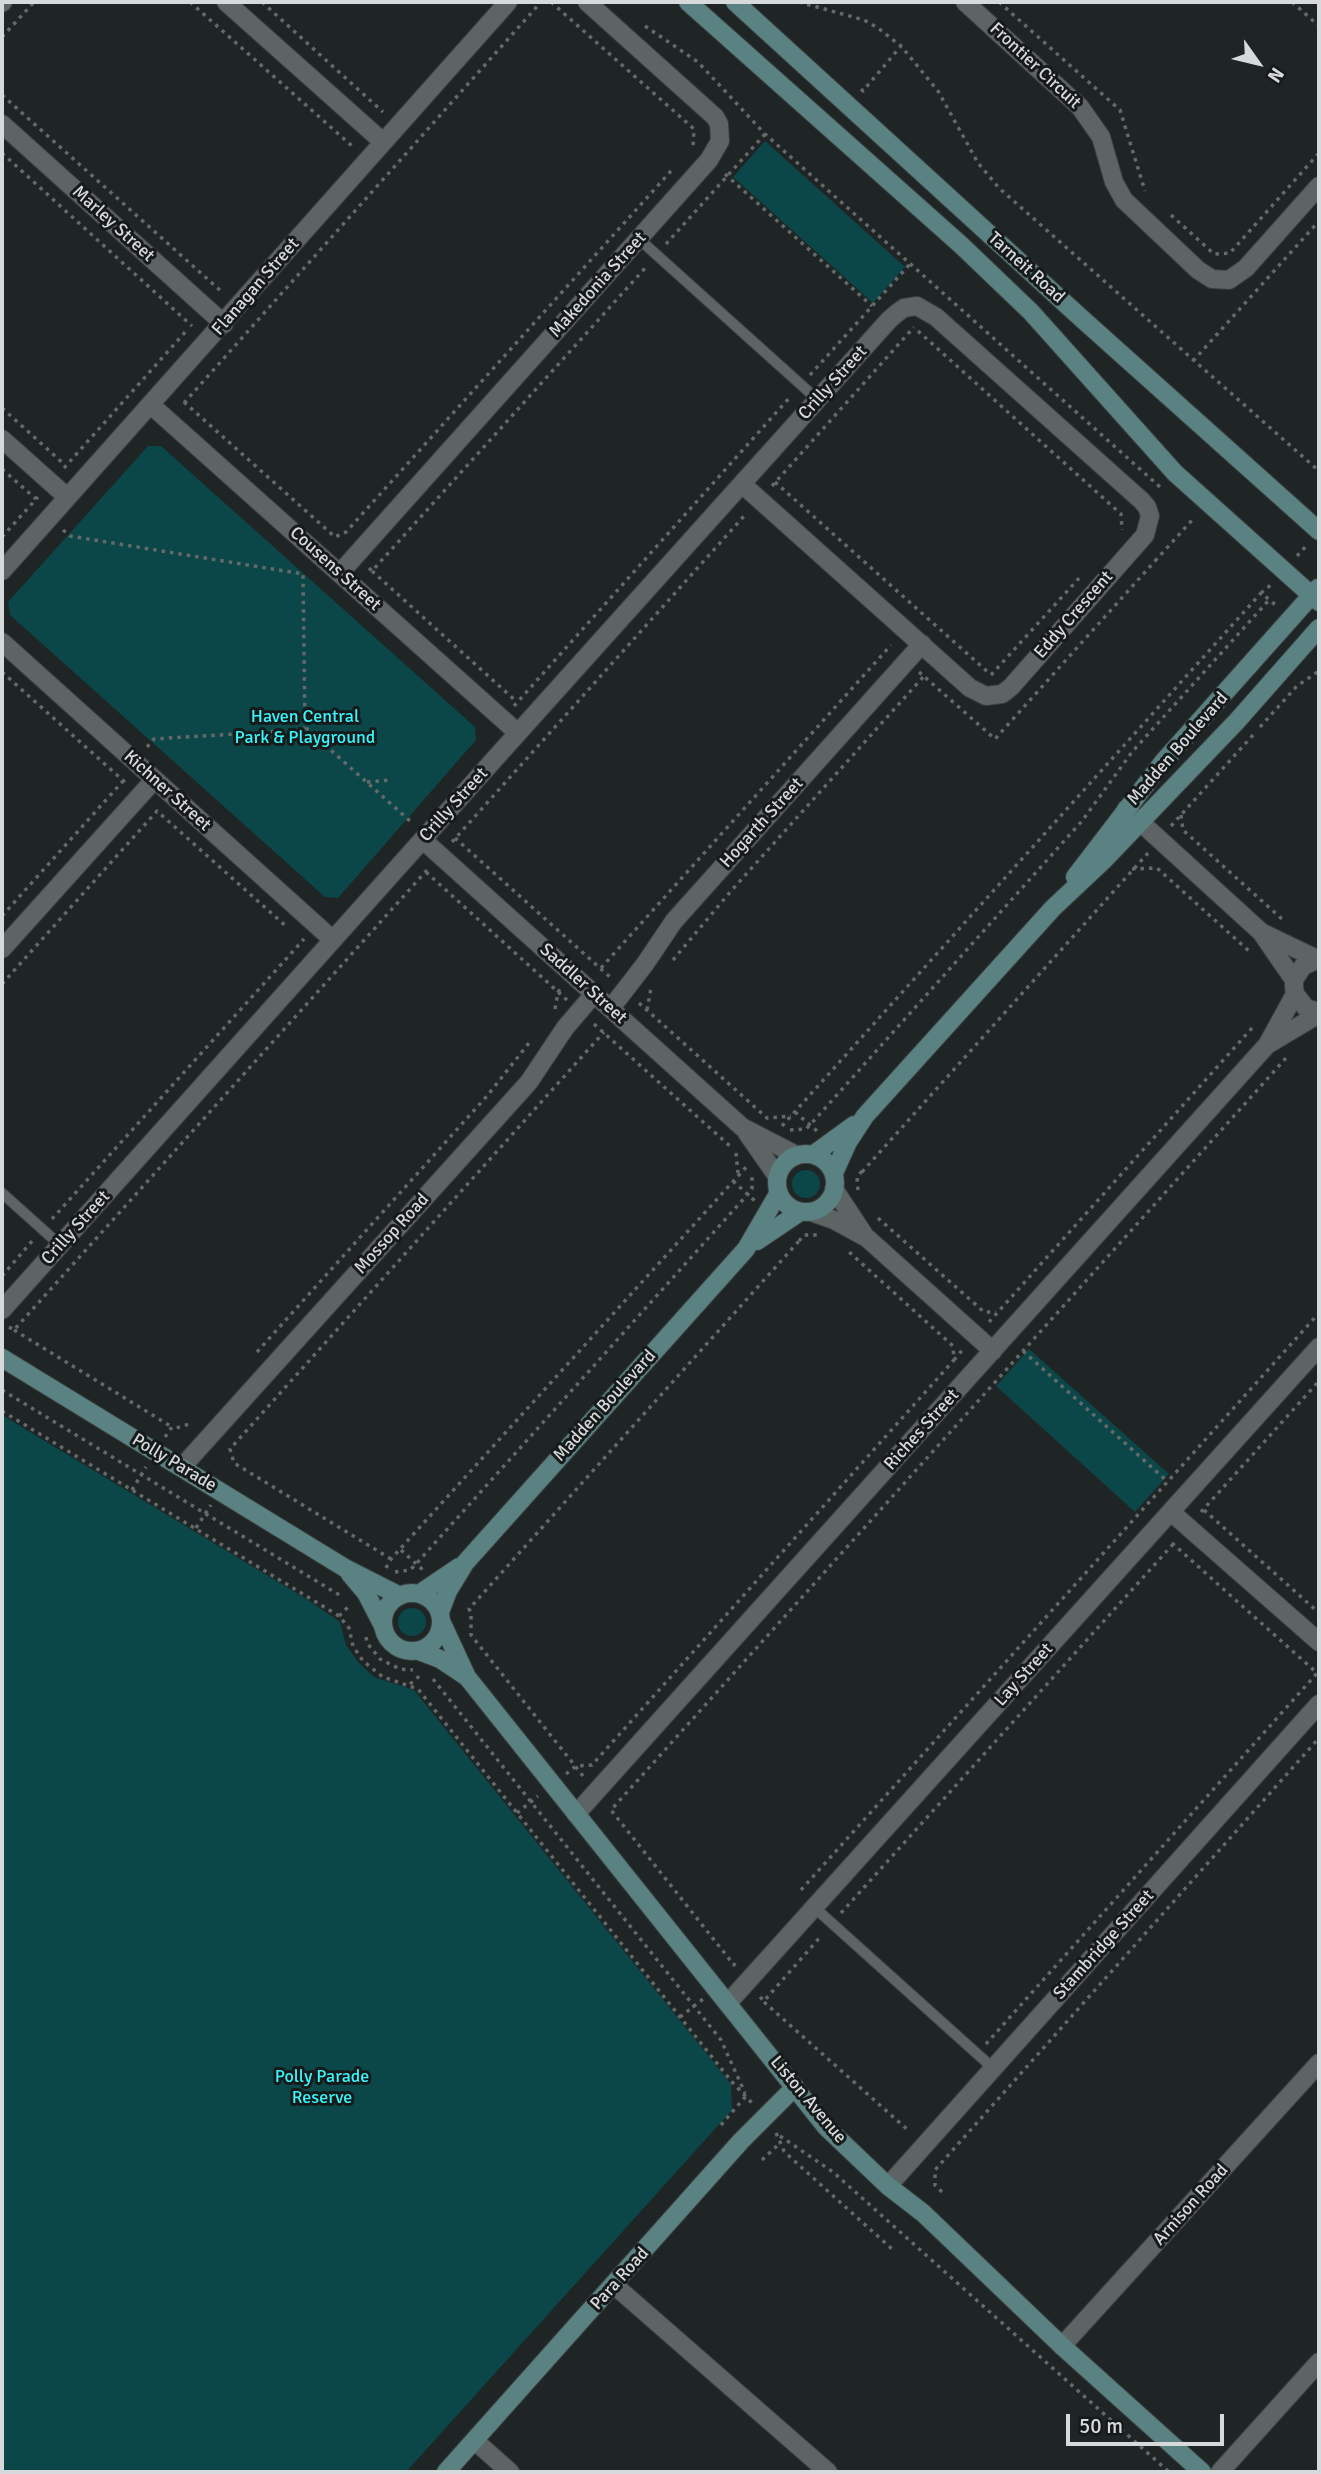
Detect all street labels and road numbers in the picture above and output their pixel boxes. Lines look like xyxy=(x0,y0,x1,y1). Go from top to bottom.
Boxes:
street label: Frontier Circuit xyxy=(985,18,1085,114)
street label: Marley Street xyxy=(67,181,159,267)
street label: Makedonia Street xyxy=(545,228,651,342)
street label: Tarneit Road xyxy=(983,228,1069,308)
street label: Flanagan Street xyxy=(208,234,304,340)
street label: Crilly Street xyxy=(794,342,872,424)
street label: Cousens Street xyxy=(285,522,385,616)
street label: Eddy Crescent xyxy=(1030,567,1118,663)
street label: Madden Boulevard xyxy=(1123,688,1233,810)
street label: Kichner Street xyxy=(119,746,215,836)
street label: Crilly Street xyxy=(415,764,493,846)
street label: Hogarth Street xyxy=(716,773,808,873)
street label: Saddler Street xyxy=(535,939,631,1029)
street label: Crilly Street xyxy=(37,1187,115,1269)
street label: Mossop Road xyxy=(350,1189,434,1279)
street label: Madden Boulevard xyxy=(549,1346,661,1466)
street label: Riches Street xyxy=(880,1385,964,1475)
street label: Polly Parade xyxy=(128,1429,220,1497)
street label: Lay Street xyxy=(990,1639,1058,1711)
street label: Stambridge Street xyxy=(1049,1886,1159,2004)
street label: Liston Avenue xyxy=(765,2052,851,2148)
street label: Arnison Road xyxy=(1149,2160,1233,2250)
street label: Para Road xyxy=(586,2243,654,2315)

